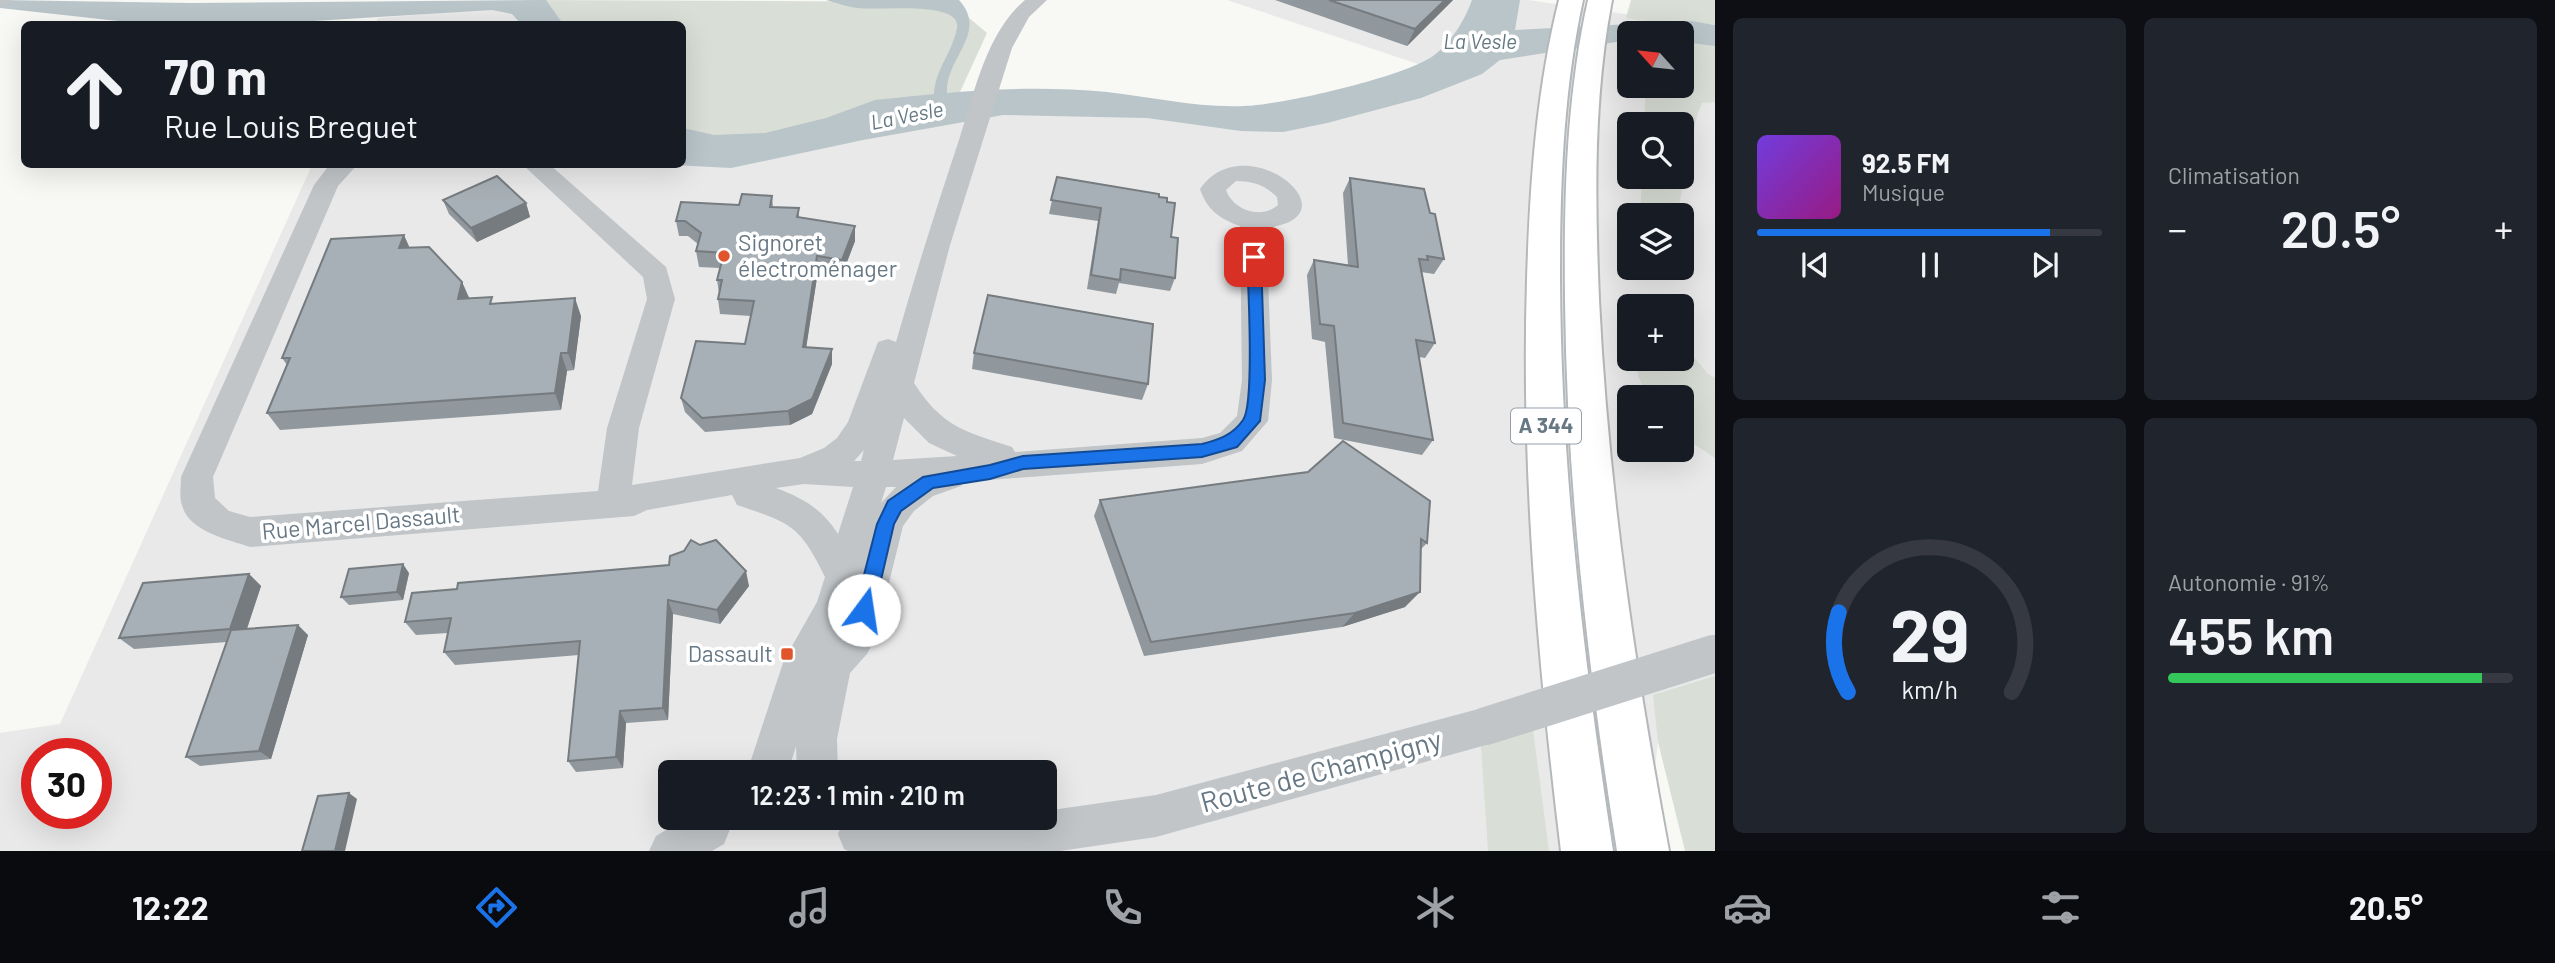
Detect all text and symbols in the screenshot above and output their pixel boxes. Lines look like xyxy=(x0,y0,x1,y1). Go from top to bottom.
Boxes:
north arrow xyxy=(1617,21,1694,98)
map controls xyxy=(1617,21,1694,462)
water label: La Vesle xyxy=(1443,28,1517,53)
text: 70 m xyxy=(164,46,267,105)
icon: ahead xyxy=(49,49,140,140)
water label: La Vesle xyxy=(868,95,945,134)
text: Rue Louis Breguet xyxy=(164,106,418,144)
button: search xyxy=(1617,112,1694,189)
text: 92.5 FM xyxy=(1862,147,1950,178)
text: Climatisation xyxy=(2168,161,2300,189)
text: Musique xyxy=(1862,178,1945,206)
text: 20.5° xyxy=(2281,196,2400,258)
button: layers xyxy=(1617,203,1694,280)
text: − xyxy=(2168,205,2187,251)
text: + xyxy=(2494,205,2513,251)
pin xyxy=(1224,227,1284,287)
place label: Signoret électroménager xyxy=(738,228,898,282)
icon: arrive xyxy=(1235,238,1273,276)
icon: previous xyxy=(1796,246,1834,284)
icon: pause xyxy=(1911,246,1949,284)
icon: next xyxy=(2026,246,2064,284)
marker: Signoret électroménager xyxy=(716,248,732,264)
button: + xyxy=(1617,294,1694,371)
button: − xyxy=(1617,385,1694,462)
road number: A 344 xyxy=(1511,408,1581,444)
street label: Rue Marcel Dassault xyxy=(261,499,461,545)
text: Autonomie · 91% xyxy=(2168,568,2330,596)
position arrow xyxy=(827,573,901,647)
text: 29 xyxy=(1890,589,1969,677)
text: 455 km xyxy=(2168,603,2334,665)
place label: Dassault xyxy=(688,639,773,667)
marker: Dassault xyxy=(779,646,795,662)
text: km/h xyxy=(1901,673,1958,703)
street label: Route de Champigny xyxy=(1196,721,1445,819)
speed limit sign: 30 xyxy=(21,738,112,829)
text: 12:23 · 1 min · 210 m xyxy=(750,779,965,810)
icon: directions xyxy=(472,883,521,932)
icon: music xyxy=(785,883,834,932)
icon: phone xyxy=(1098,883,1147,932)
icon: climate xyxy=(1411,883,1460,932)
icon: car xyxy=(1723,883,1772,932)
icon: filters xyxy=(2036,883,2085,932)
text: 12:22 xyxy=(132,888,209,926)
text: 20.5° xyxy=(2349,888,2423,926)

